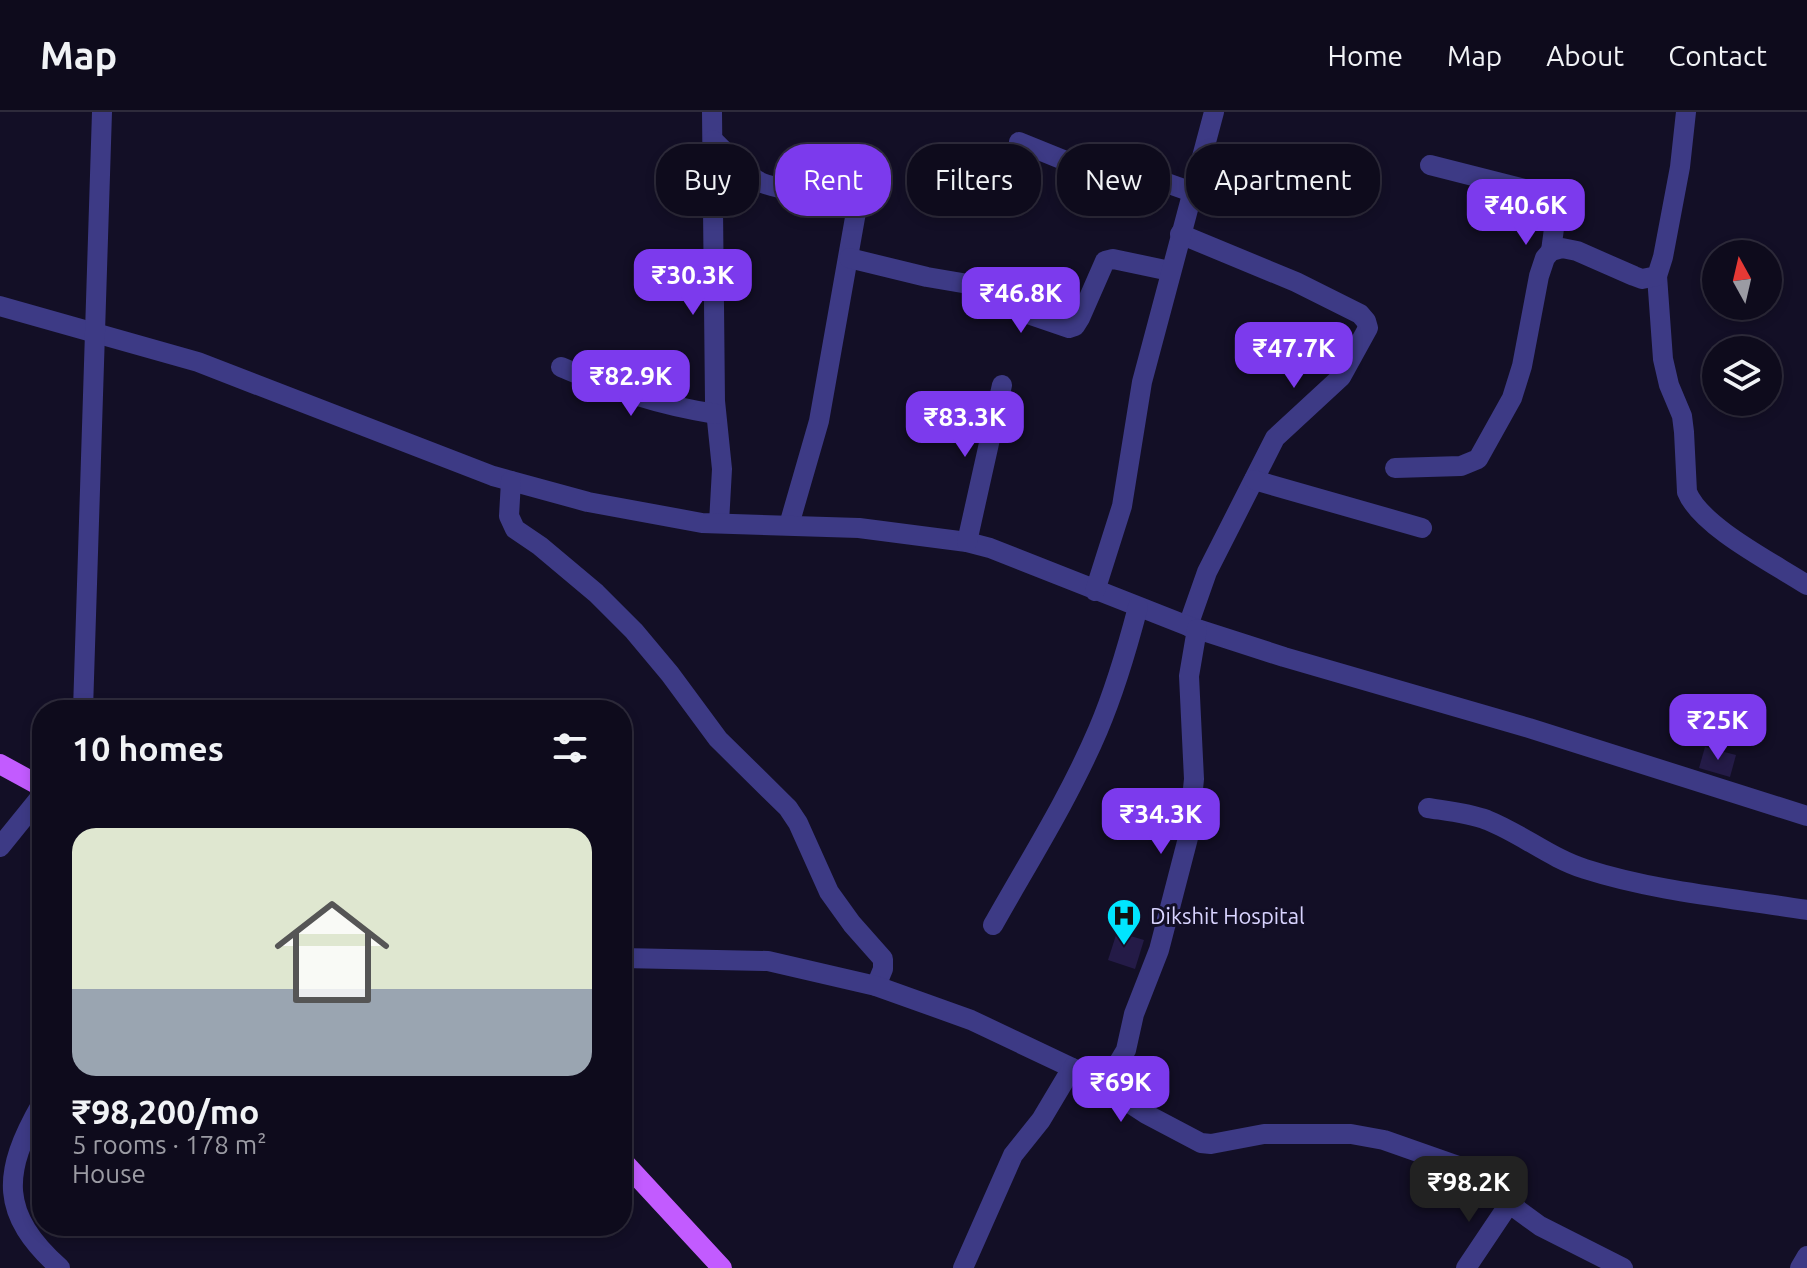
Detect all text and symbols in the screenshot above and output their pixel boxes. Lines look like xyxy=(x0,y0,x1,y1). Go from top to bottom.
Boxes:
text: Map xyxy=(40,34,117,76)
text: Home xyxy=(1328,40,1403,71)
text: Map xyxy=(1447,40,1502,71)
text: About xyxy=(1546,40,1624,71)
text: Contact xyxy=(1668,40,1767,71)
chip: Buy xyxy=(656,144,759,216)
chip: Rent xyxy=(775,144,891,216)
chip: Filters xyxy=(907,144,1041,216)
chip: New xyxy=(1057,144,1170,216)
chip: Apartment xyxy=(1186,144,1380,216)
pin: ₹40.6K xyxy=(1461,179,1591,247)
text: ₹40.6K xyxy=(1485,190,1567,219)
north arrow xyxy=(1702,240,1782,320)
map controls xyxy=(1702,240,1782,416)
pin: ₹30.3K xyxy=(628,249,758,317)
text: ₹30.3K xyxy=(652,260,734,289)
pin: ₹46.8K xyxy=(956,267,1086,335)
text: ₹46.8K xyxy=(980,278,1062,307)
pin: ₹47.7K xyxy=(1229,322,1359,390)
text: ₹47.7K xyxy=(1253,333,1335,362)
button: layers xyxy=(1702,336,1782,416)
pin: ₹82.9K xyxy=(566,350,696,418)
text: ₹82.9K xyxy=(590,361,672,390)
pin: ₹83.3K xyxy=(900,391,1030,459)
text: ₹83.3K xyxy=(924,402,1006,431)
pin: ₹25K xyxy=(1671,694,1765,762)
text: ₹25K xyxy=(1687,705,1749,734)
icon: filters xyxy=(548,726,592,770)
text: 10 homes xyxy=(72,729,224,767)
pin: ₹34.3K xyxy=(1096,788,1226,856)
text: ₹34.3K xyxy=(1120,799,1202,828)
icon: home xyxy=(260,880,404,1024)
hospital icon: Dikshit Hospital xyxy=(1105,897,1143,947)
place label: Dikshit Hospital xyxy=(1150,903,1305,928)
pin: ₹69K xyxy=(1074,1056,1168,1124)
text: ₹69K xyxy=(1090,1067,1152,1096)
text: ₹98,200/mo xyxy=(72,1092,259,1130)
text: 5 rooms · 178 m² xyxy=(72,1130,267,1159)
pin: ₹98.2K xyxy=(1404,1156,1534,1224)
text: House xyxy=(72,1159,146,1188)
text: ₹98.2K xyxy=(1428,1167,1510,1196)

